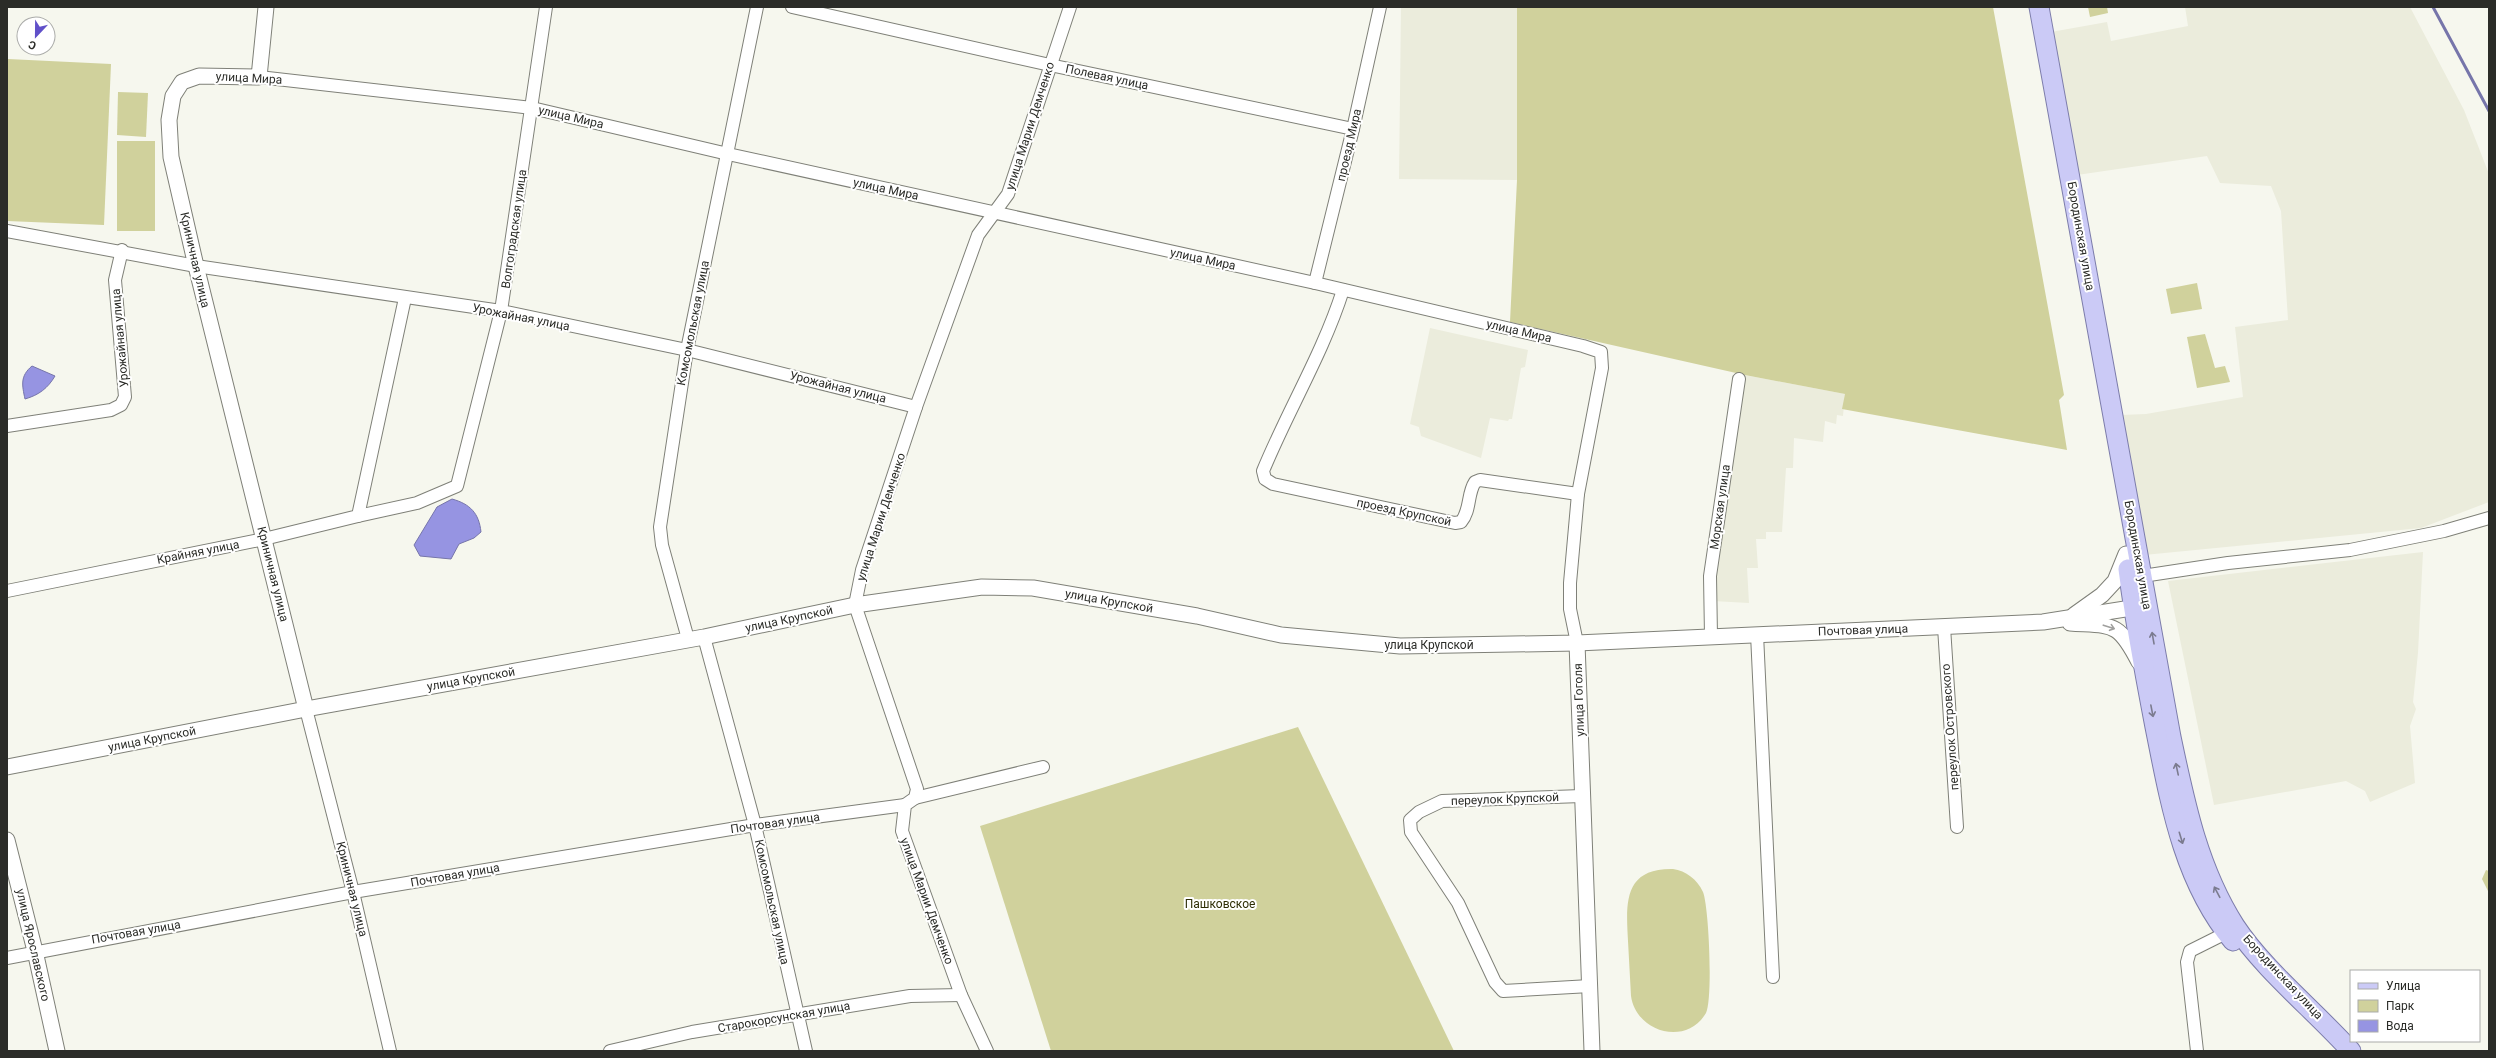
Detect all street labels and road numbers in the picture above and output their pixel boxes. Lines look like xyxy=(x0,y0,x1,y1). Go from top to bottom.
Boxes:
street label: улица Марии Демченко xyxy=(1003,60,1057,192)
street label: Полевая улица xyxy=(1064,61,1150,93)
street label: улица Мира xyxy=(215,69,283,87)
street label: улица Мира xyxy=(537,103,605,131)
street label: проезд Мира xyxy=(1334,107,1364,183)
street label: Волгоградская улица xyxy=(499,168,529,290)
street label: улица Мира xyxy=(852,175,920,203)
street label: Бородинская улица xyxy=(2065,180,2097,292)
street label: Криничная улица xyxy=(177,211,213,309)
street label: улица Мира xyxy=(1169,245,1237,273)
street label: Комсомольская улица xyxy=(674,259,712,387)
street label: Урожайная улица xyxy=(109,288,131,388)
street label: Урожайная улица xyxy=(471,301,571,333)
street label: улица Мира xyxy=(1485,317,1553,345)
street label: Урожайная улица xyxy=(788,368,888,406)
street label: улица Марии Демченко xyxy=(854,451,908,583)
street label: Морская улица xyxy=(1707,464,1733,550)
street label: проезд Крупской xyxy=(1355,495,1453,529)
street label: Бородинская улица xyxy=(2122,499,2154,611)
street label: Криничная улица xyxy=(254,525,292,623)
street label: Крайняя улица xyxy=(156,537,240,567)
street label: улица Крупской xyxy=(1064,586,1154,616)
street label: улица Крупской xyxy=(744,603,834,635)
street label: Почтовая улица xyxy=(1818,621,1908,639)
street label: улица Крупской xyxy=(1384,638,1474,652)
street label: улица Гоголя xyxy=(1571,663,1587,737)
street label: переулок Островского xyxy=(1939,663,1961,791)
street label: улица Крупской xyxy=(426,664,516,694)
street label: улица Крупской xyxy=(107,724,197,754)
street label: переулок Крупской xyxy=(1451,790,1559,808)
street label: Почтовая улица xyxy=(729,810,821,836)
street label: улица Марии Демченко xyxy=(898,836,957,966)
street label: Комсомольская улица xyxy=(752,838,792,966)
street label: Криничная улица xyxy=(333,840,371,938)
street label: Почтовая улица xyxy=(409,860,501,890)
street label: улица Ярославского xyxy=(13,887,53,1003)
street label: Почтовая улица xyxy=(90,917,182,947)
street label: Бородинская улица xyxy=(2240,932,2326,1022)
street label: Старокорсунская улица xyxy=(717,998,851,1036)

